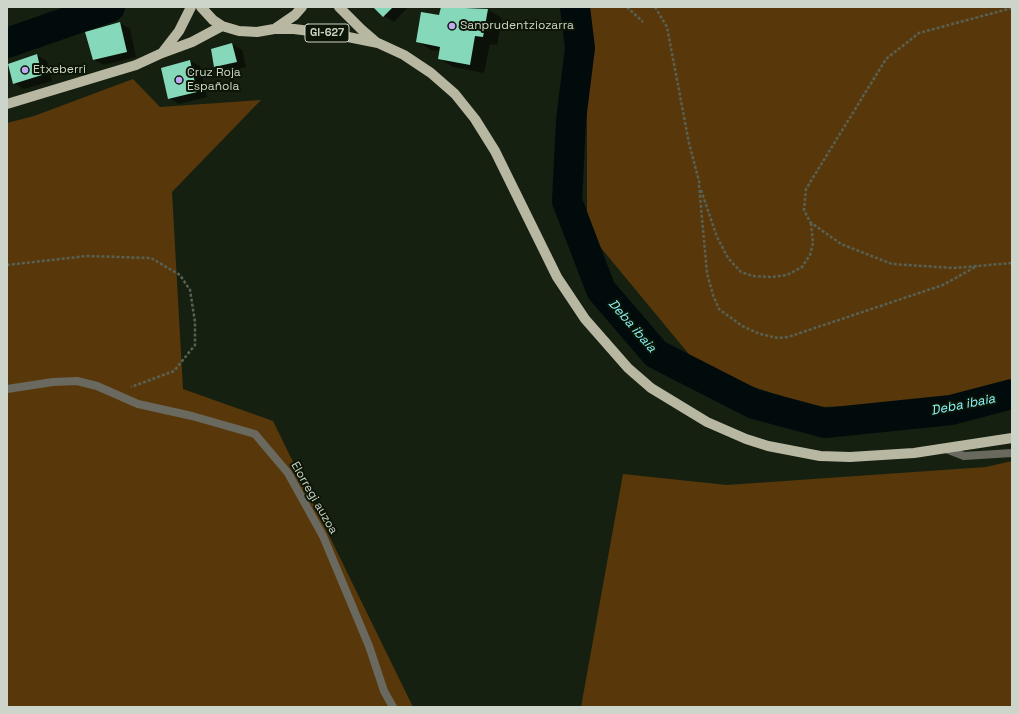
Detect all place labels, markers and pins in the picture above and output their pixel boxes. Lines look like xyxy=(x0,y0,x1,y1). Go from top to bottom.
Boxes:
place label: Sanprudentziozarra xyxy=(460,19,574,33)
marker: Sanprudentziozarra xyxy=(447,21,457,31)
place label: Etxeberri xyxy=(33,63,86,77)
marker: Etxeberri xyxy=(20,65,30,75)
place label: Cruz Roja Española xyxy=(187,66,241,94)
marker: Cruz Roja Española xyxy=(174,75,184,85)

